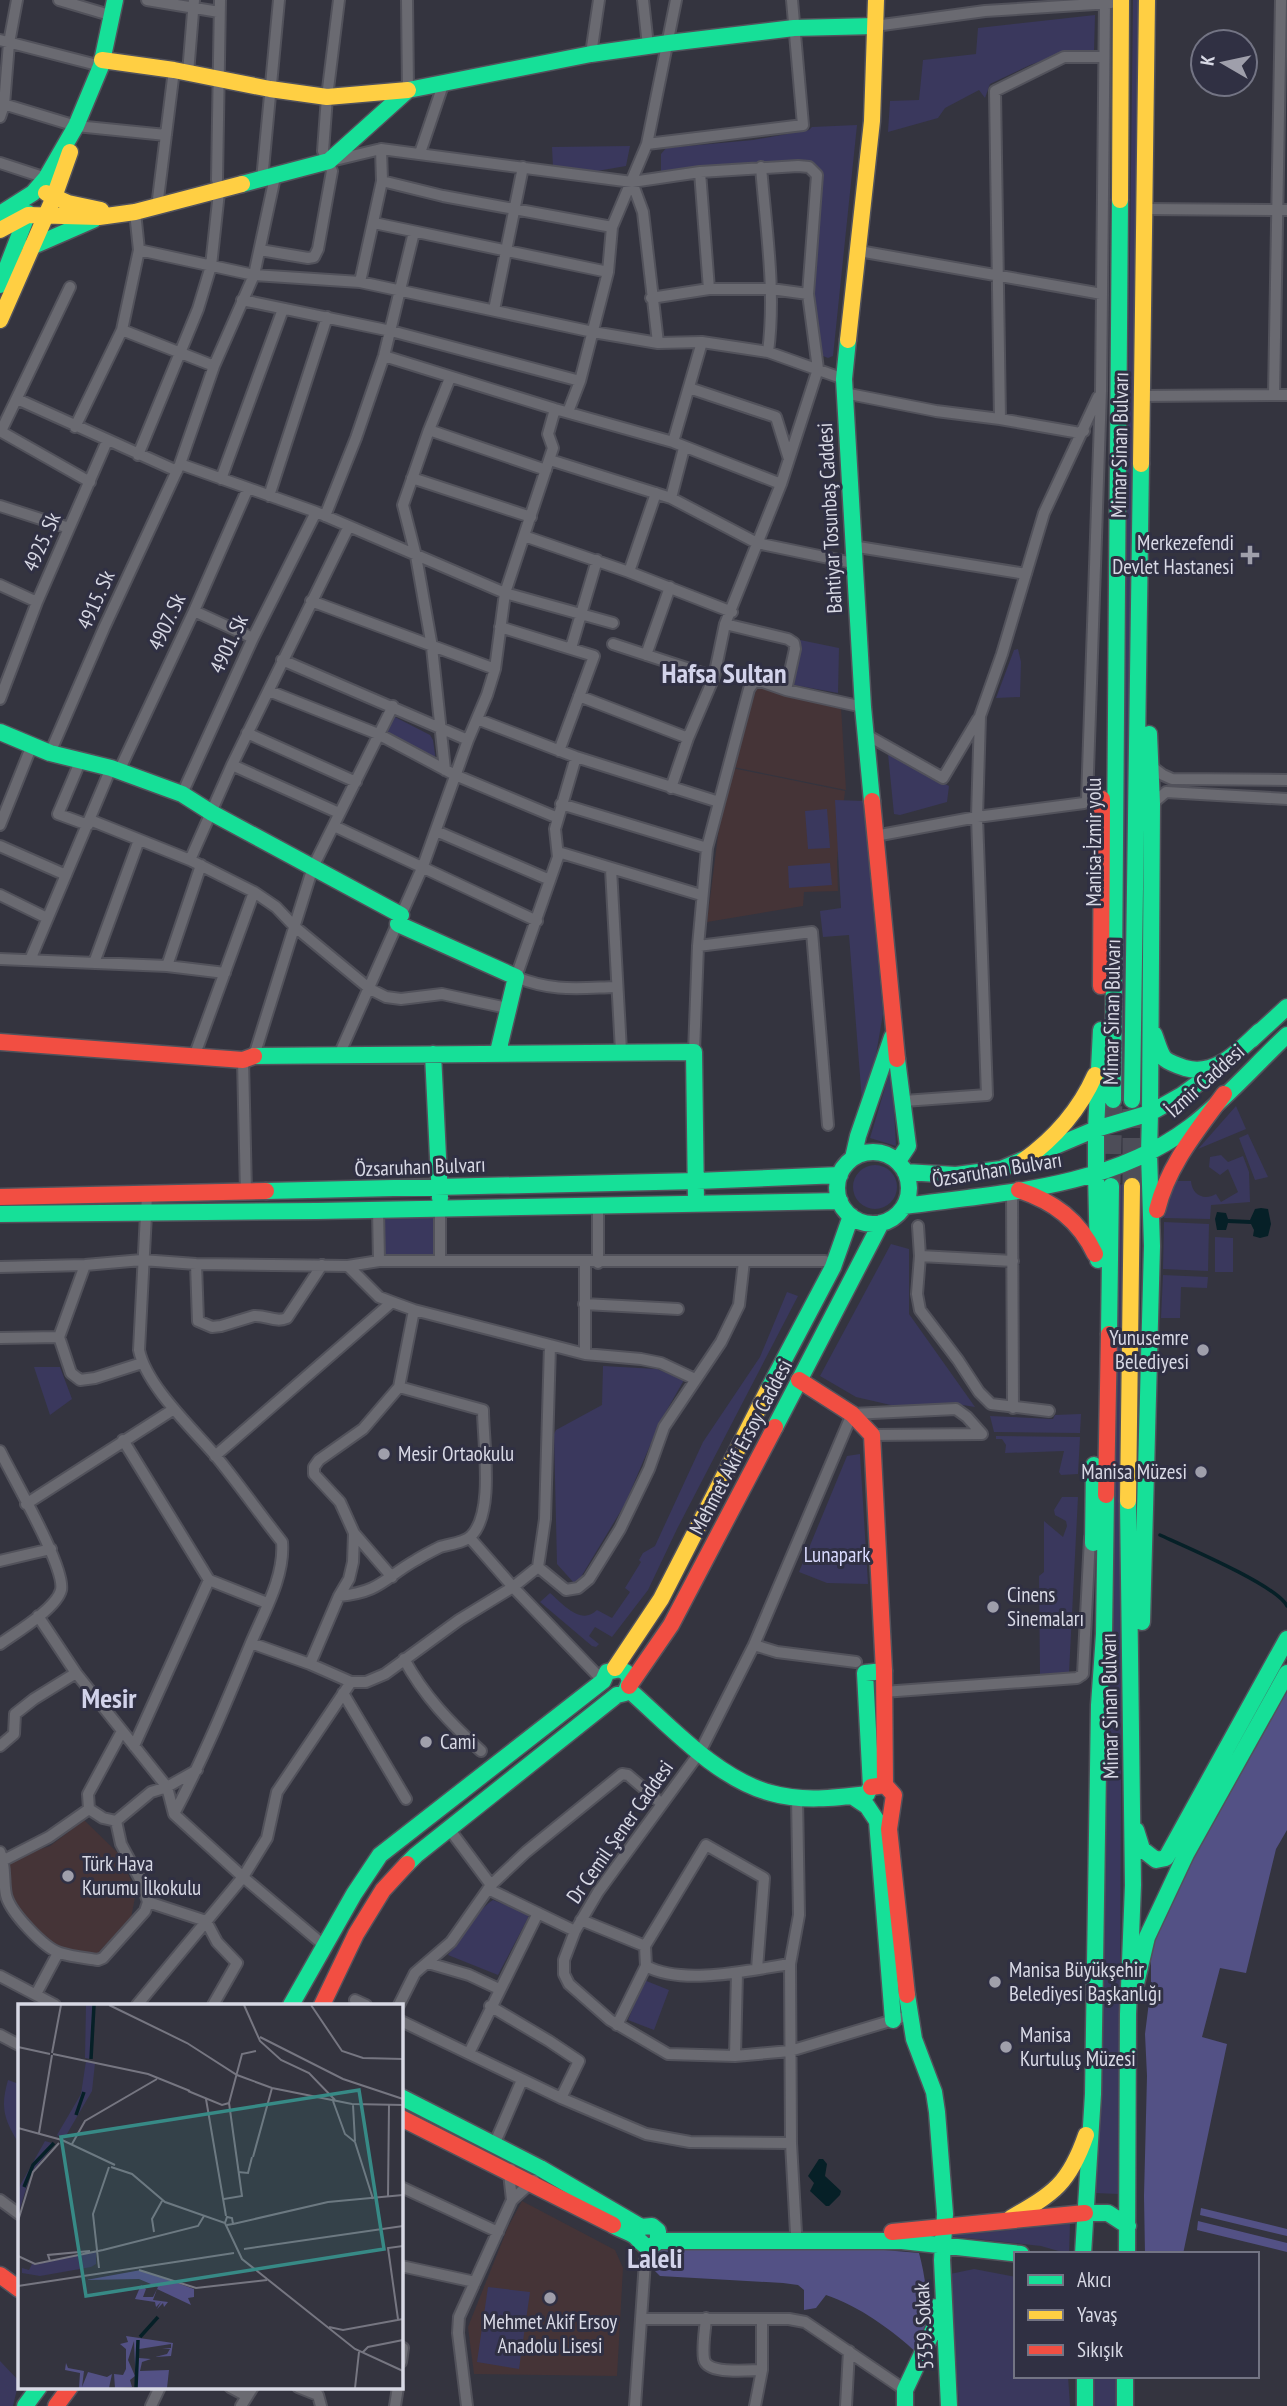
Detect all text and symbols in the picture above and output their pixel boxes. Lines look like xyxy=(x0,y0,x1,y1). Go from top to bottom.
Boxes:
north arrow xyxy=(1189,28,1259,98)
text: K xyxy=(1195,53,1220,67)
street label: Mimar Sinan Bulvarı xyxy=(1105,372,1134,518)
street label: Bahtiyar Tosunbaş Caddesi xyxy=(811,422,848,614)
street label: 4925. Sk xyxy=(17,508,66,575)
place label: Merkezefendi Devlet Hastanesi xyxy=(1112,529,1234,580)
marker: Merkezefendi Devlet Hastanesi xyxy=(1240,545,1260,565)
street label: 4915. Sk xyxy=(71,566,120,633)
street label: 4907. Sk xyxy=(142,589,191,655)
street label: 4901. Sk xyxy=(203,610,254,677)
district label: Hafsa Sultan xyxy=(662,654,786,691)
street label: Manisa-İzmir yolu xyxy=(1080,778,1107,906)
street label: Mimar Sinan Bulvarı xyxy=(1097,939,1126,1085)
street label: İzmir Caddesi xyxy=(1160,1038,1250,1123)
street label: Özsaruhan Bulvarı xyxy=(930,1146,1064,1193)
street label: Özsaruhan Bulvarı xyxy=(354,1151,486,1182)
place label: Yunusemre Belediyesi xyxy=(1109,1324,1189,1375)
marker: Yunusemre Belediyesi xyxy=(1195,1342,1211,1358)
street label: Mehmet Akif Ersoy Caddesi xyxy=(683,1355,798,1539)
place label: Mesir Ortaokulu xyxy=(398,1440,514,1467)
marker: Mesir Ortaokulu xyxy=(376,1446,392,1462)
place label: Manisa Müzesi xyxy=(1081,1458,1187,1485)
marker: Manisa Müzesi xyxy=(1193,1464,1209,1480)
park label: Lunapark xyxy=(804,1541,870,1568)
place label: Cinens Sinemaları xyxy=(1007,1581,1084,1632)
marker: Cinens Sinemaları xyxy=(985,1599,1001,1615)
street label: Mimar Sinan Bulvarı xyxy=(1095,1633,1124,1779)
district label: Mesir xyxy=(82,1679,137,1716)
place label: Cami xyxy=(440,1728,476,1755)
marker: Cami xyxy=(418,1734,434,1750)
street label: Dr Cemil Şener Caddesi xyxy=(560,1755,679,1908)
place label: Türk Hava Kurumu İlkokulu xyxy=(82,1850,201,1901)
marker: Türk Hava Kurumu İlkokulu xyxy=(60,1868,76,1884)
place label: Manisa Büyükşehir Belediyesi Başkanlığı xyxy=(1009,1956,1162,2007)
marker: Manisa Büyükşehir Belediyesi Başkanlığı xyxy=(987,1974,1003,1990)
inset map xyxy=(18,2004,402,2388)
place label: Manisa Kurtuluş Müzesi xyxy=(1020,2021,1136,2072)
marker: Manisa Kurtuluş Müzesi xyxy=(998,2039,1014,2055)
district label: Laleli xyxy=(627,2239,683,2276)
legend xyxy=(1014,2252,1259,2378)
text: Akıcı xyxy=(1077,2266,1112,2293)
street label: 5359. Sokak xyxy=(908,2282,939,2370)
marker: Mehmet Akif Ersoy Anadolu Lisesi xyxy=(542,2290,558,2306)
text: Yavaş xyxy=(1077,2301,1117,2328)
place label: Mehmet Akif Ersoy Anadolu Lisesi xyxy=(483,2308,617,2359)
text: Sıkışık xyxy=(1077,2336,1123,2363)

